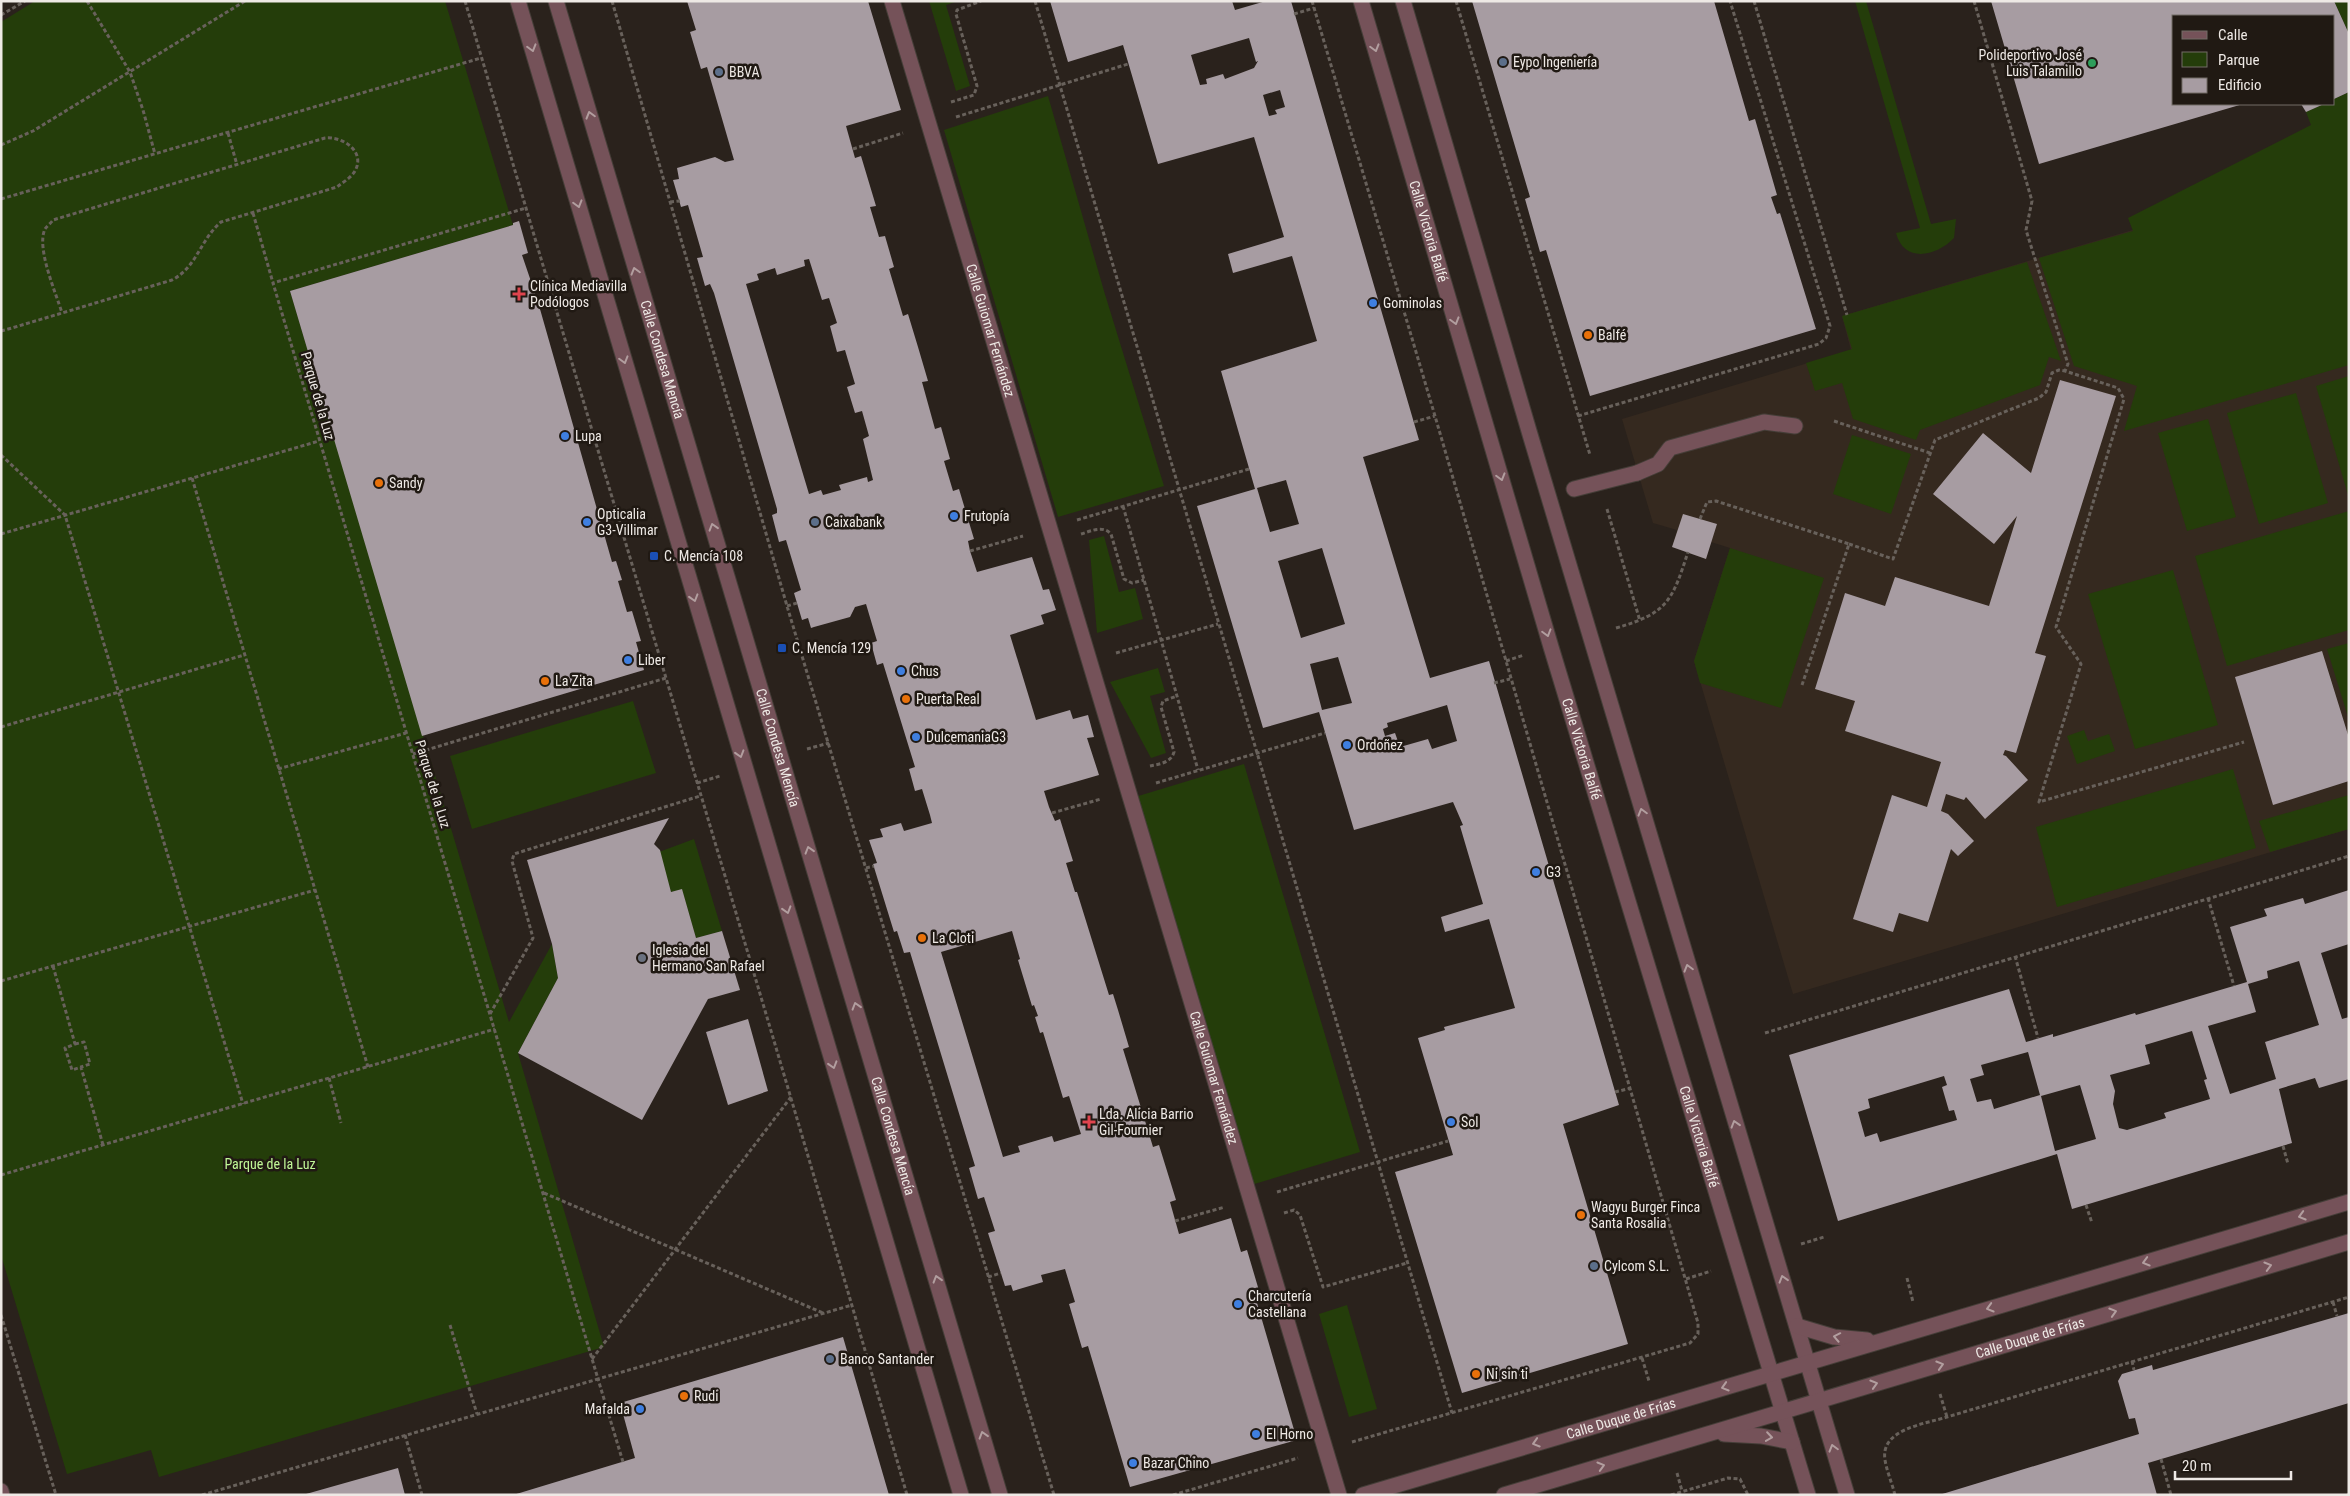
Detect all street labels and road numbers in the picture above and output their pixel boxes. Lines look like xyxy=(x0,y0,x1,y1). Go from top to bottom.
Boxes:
street label: Calle Victoria Balfé xyxy=(1406,178,1451,284)
street label: Calle Guiomar Fernández xyxy=(963,262,1018,399)
street label: Calle Condesa Mencía xyxy=(637,298,688,421)
street label: Parque de la Luz xyxy=(298,350,338,442)
street label: Calle Condesa Mencía xyxy=(753,687,803,809)
street label: Calle Victoria Balfé xyxy=(1559,696,1605,802)
street label: Parque de la Luz xyxy=(412,738,454,830)
street label: Calle Guiomar Fernández xyxy=(1187,1009,1242,1146)
street label: Calle Condesa Mencía xyxy=(868,1075,918,1197)
street label: Calle Victoria Balfé xyxy=(1676,1084,1722,1190)
street label: Calle Duque de Frías xyxy=(1973,1314,2086,1361)
street label: Calle Duque de Frías xyxy=(1564,1395,1677,1442)

